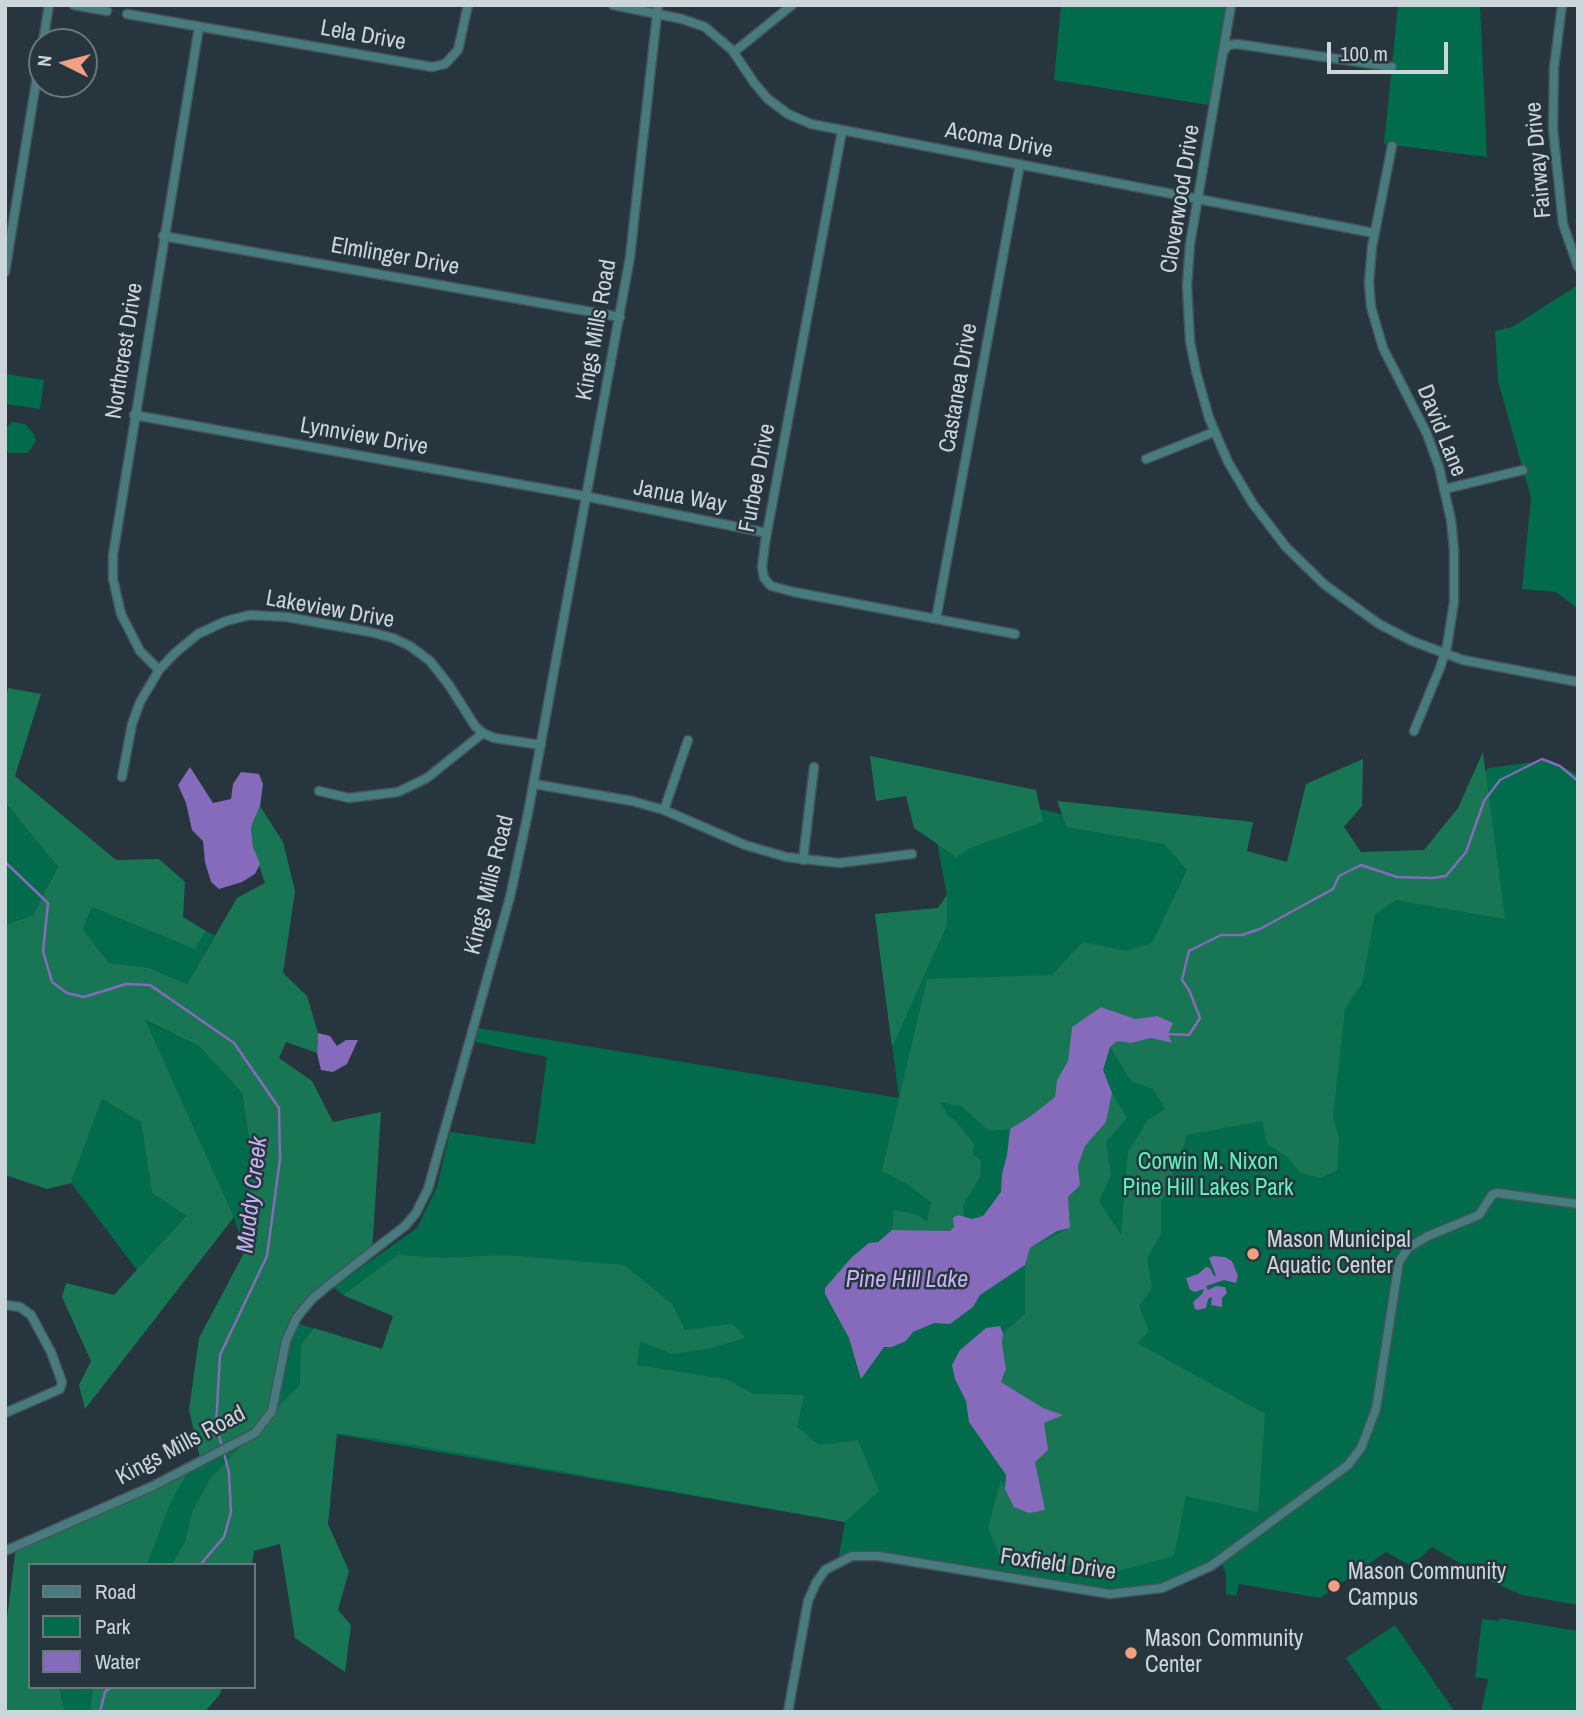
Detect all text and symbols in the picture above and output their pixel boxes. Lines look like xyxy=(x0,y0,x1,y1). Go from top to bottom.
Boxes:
street label: Lela Drive xyxy=(318,15,408,57)
north arrow xyxy=(28,28,98,98)
scale bar xyxy=(1331,28,1452,72)
text: 100 m xyxy=(1340,39,1388,68)
text: N xyxy=(31,54,58,68)
street label: Fairway Drive xyxy=(1520,101,1558,219)
street label: Acoma Drive xyxy=(943,117,1055,165)
street label: Cloverwood Drive xyxy=(1156,123,1206,275)
street label: Elmlinger Drive xyxy=(329,232,461,282)
street label: Kings Mills Road xyxy=(571,257,623,403)
street label: Northcrest Drive xyxy=(101,281,149,421)
street label: Castanea Drive xyxy=(934,321,984,455)
street label: David Lane xyxy=(1410,381,1472,481)
street label: Lynnview Drive xyxy=(298,412,430,462)
street label: Furbee Drive xyxy=(734,421,782,535)
street label: Janua Way xyxy=(631,475,729,519)
street label: Lakeview Drive xyxy=(264,585,396,635)
street label: Kings Mills Road xyxy=(459,813,521,957)
water label: Muddy Creek xyxy=(232,1135,274,1255)
park label: Corwin M. Nixon Pine Hill Lakes Park xyxy=(1123,1149,1293,1203)
place label: Mason Municipal Aquatic Center xyxy=(1267,1227,1411,1281)
marker: Mason Municipal Aquatic Center xyxy=(1245,1246,1261,1262)
water label: Pine Hill Lake xyxy=(846,1267,968,1295)
street label: Kings Mills Road xyxy=(112,1400,250,1492)
street label: Foxfield Drive xyxy=(998,1543,1118,1587)
place label: Mason Community Campus xyxy=(1348,1559,1506,1613)
legend xyxy=(28,1563,256,1689)
text: Road xyxy=(95,1577,136,1606)
marker: Mason Community Campus xyxy=(1326,1578,1342,1594)
text: Park xyxy=(95,1612,130,1641)
place label: Mason Community Center xyxy=(1145,1626,1303,1680)
marker: Mason Community Center xyxy=(1123,1645,1139,1661)
text: Water xyxy=(95,1647,140,1676)

